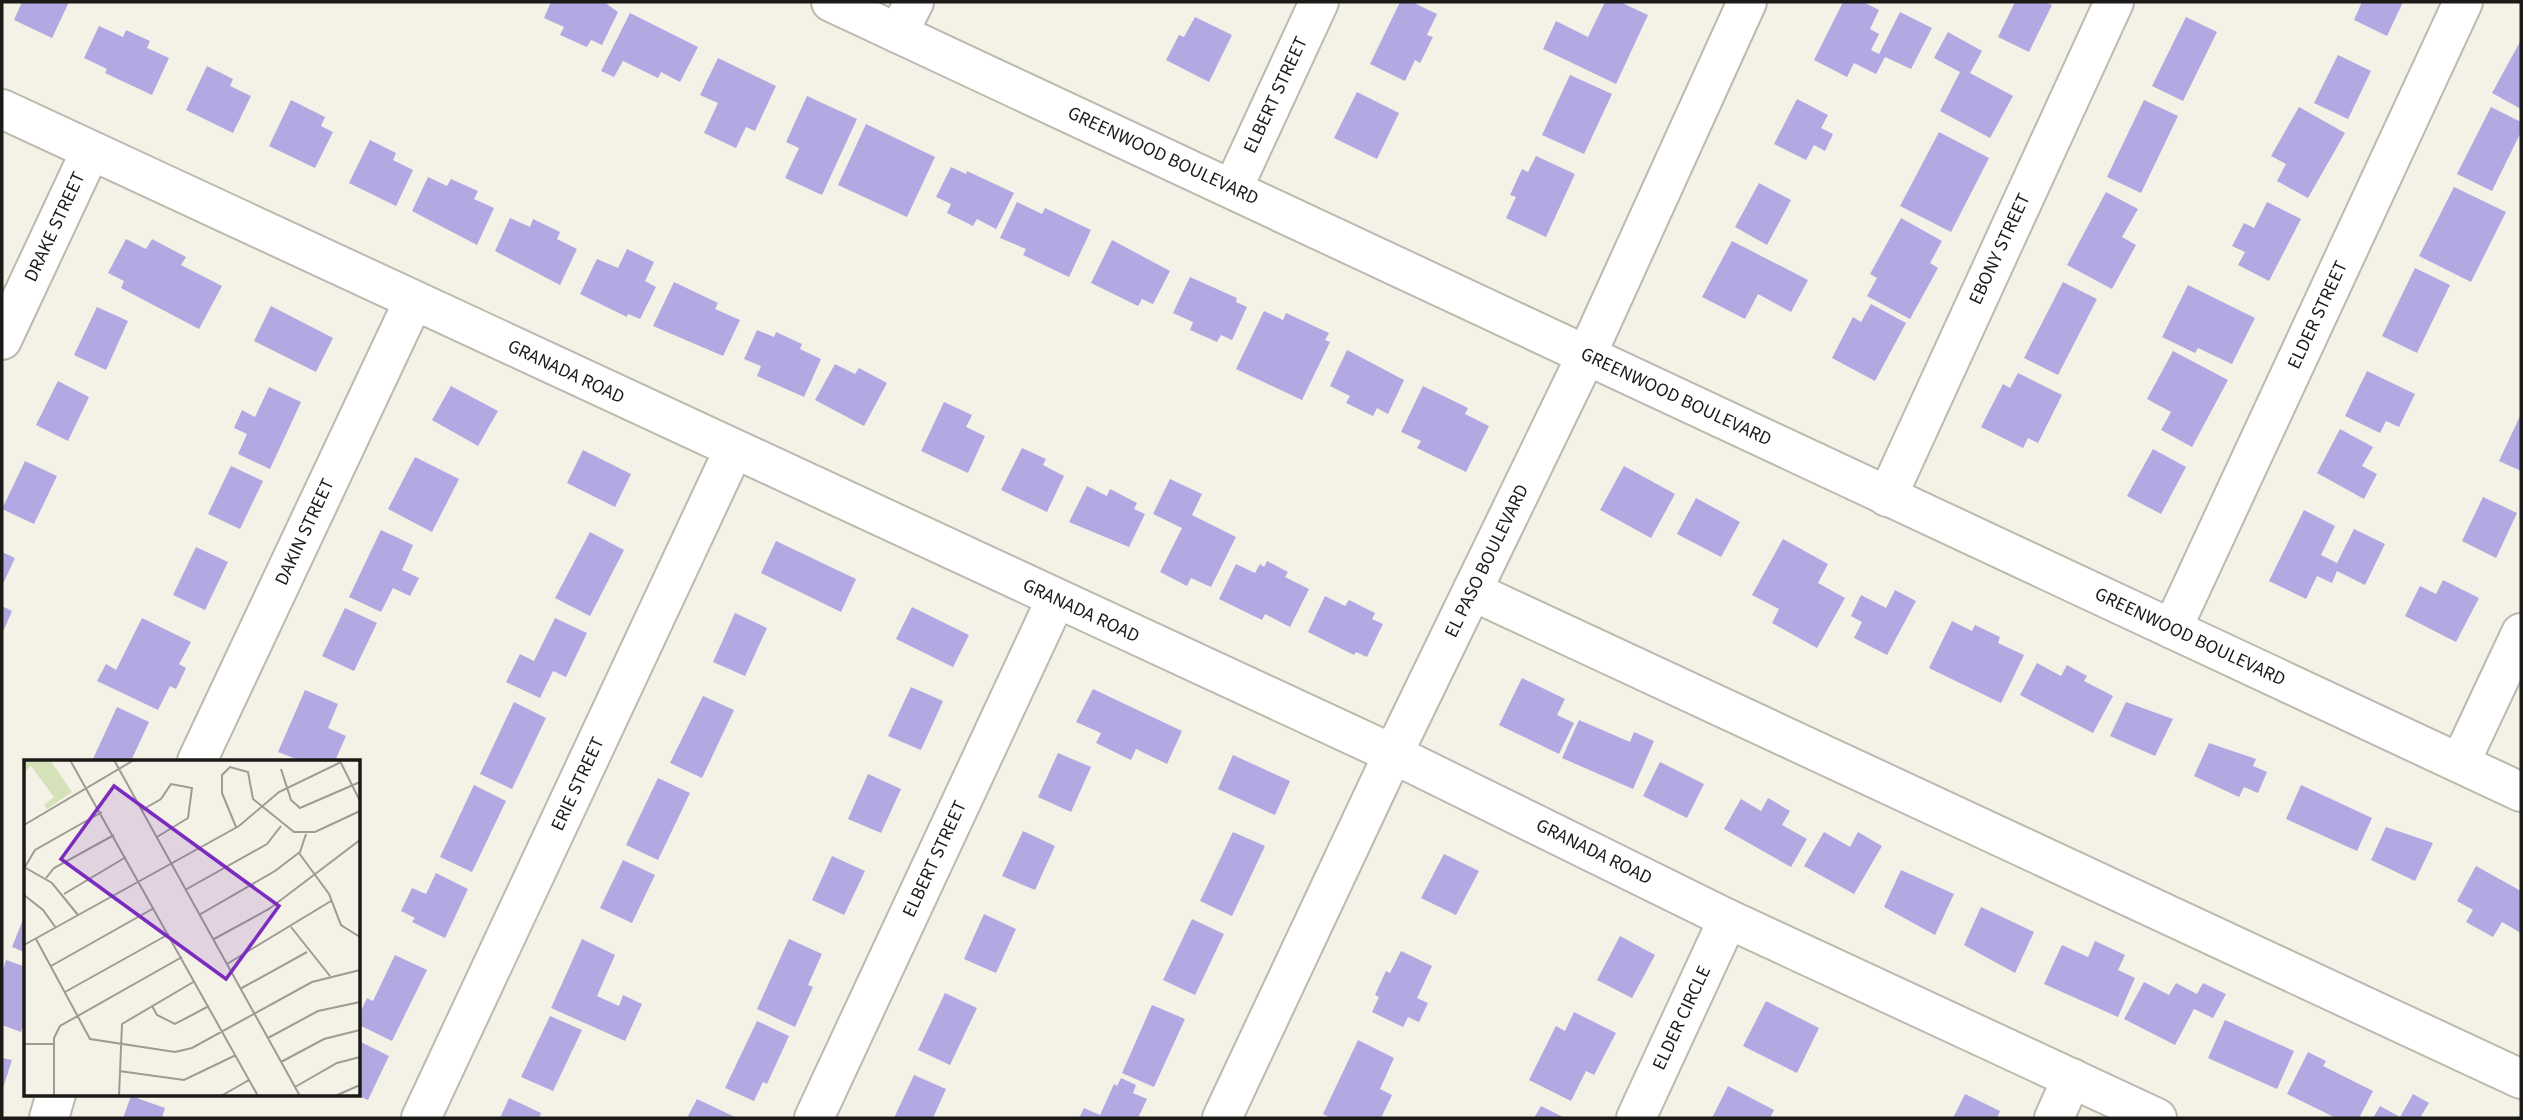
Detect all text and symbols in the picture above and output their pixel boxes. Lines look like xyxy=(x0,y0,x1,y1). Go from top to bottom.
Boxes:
street label: ELBERT STREET xyxy=(1237,32,1315,158)
street label: GREENWOOD BOULEVARD xyxy=(1063,100,1263,212)
street label: DRAKE STREET xyxy=(18,168,92,286)
street label: EBONY STREET xyxy=(1962,189,2038,309)
street label: ELDER STREET xyxy=(2281,256,2355,374)
street label: GRANADA ROAD xyxy=(503,333,629,411)
street label: GREENWOOD BOULEVARD xyxy=(1576,341,1776,453)
street label: DAKIN STREET xyxy=(268,474,342,590)
street label: EL PASO BOULEVARD xyxy=(1438,480,1536,642)
street label: GRANADA ROAD xyxy=(1018,572,1144,650)
street label: GREENWOOD BOULEVARD xyxy=(2090,581,2290,693)
street label: ERIE STREET xyxy=(545,733,611,835)
inset map xyxy=(24,760,360,1096)
street label: ELBERT STREET xyxy=(896,796,974,922)
street label: GRANADA ROAD xyxy=(1531,812,1657,892)
street label: ELDER CIRCLE xyxy=(1646,961,1718,1075)

